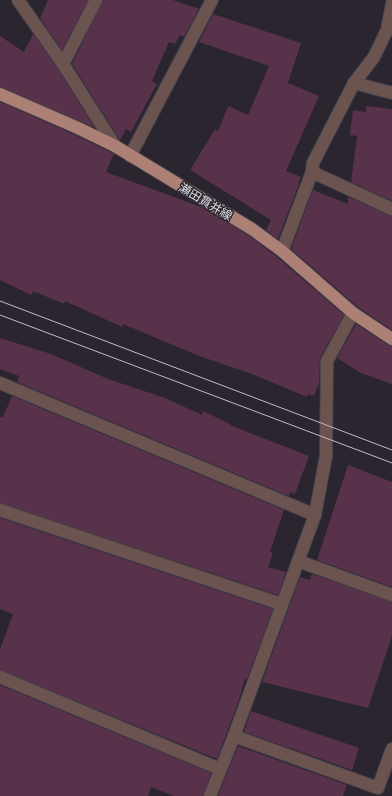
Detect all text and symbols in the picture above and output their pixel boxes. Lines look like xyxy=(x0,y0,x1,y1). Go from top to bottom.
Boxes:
street label: 瀬田貫井線 xyxy=(177,180,235,222)

